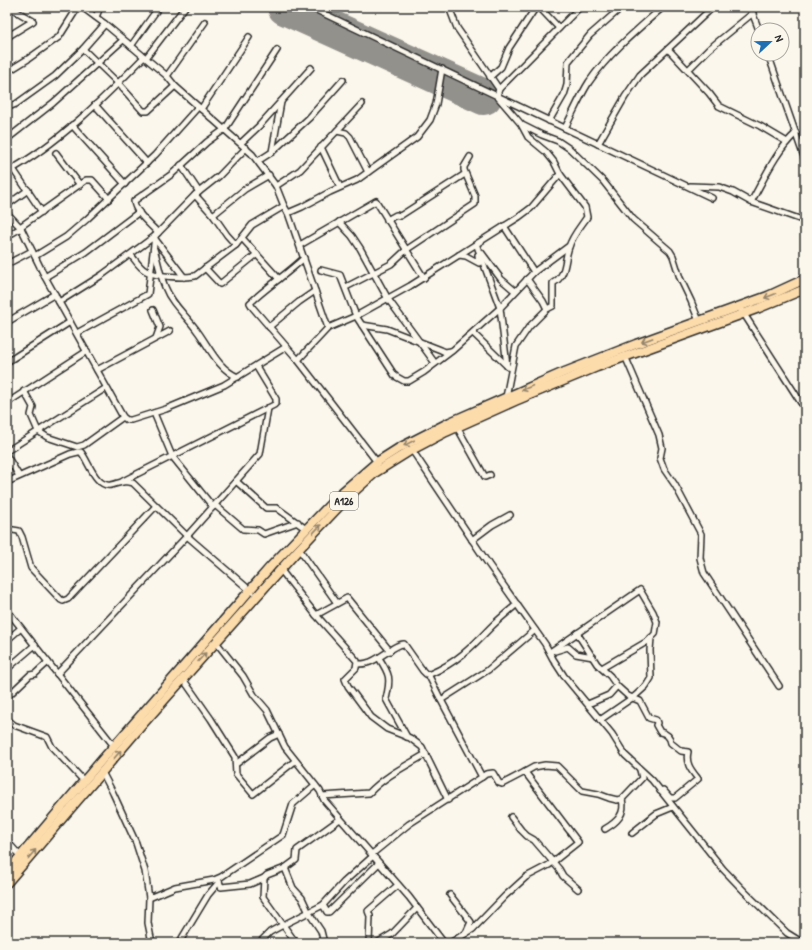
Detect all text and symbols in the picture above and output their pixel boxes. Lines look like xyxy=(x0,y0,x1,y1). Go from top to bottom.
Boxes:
north arrow xyxy=(750,22,790,62)
text: N xyxy=(772,33,787,44)
one-way arrow xyxy=(764,292,776,300)
one-way arrow xyxy=(642,336,654,344)
one-way arrow xyxy=(521,385,533,392)
one-way arrow xyxy=(403,439,415,447)
road number: A126 xyxy=(330,492,358,510)
one-way arrow xyxy=(312,524,322,534)
one-way arrow xyxy=(198,652,207,662)
one-way arrow xyxy=(112,749,121,760)
one-way arrow xyxy=(28,848,37,859)

